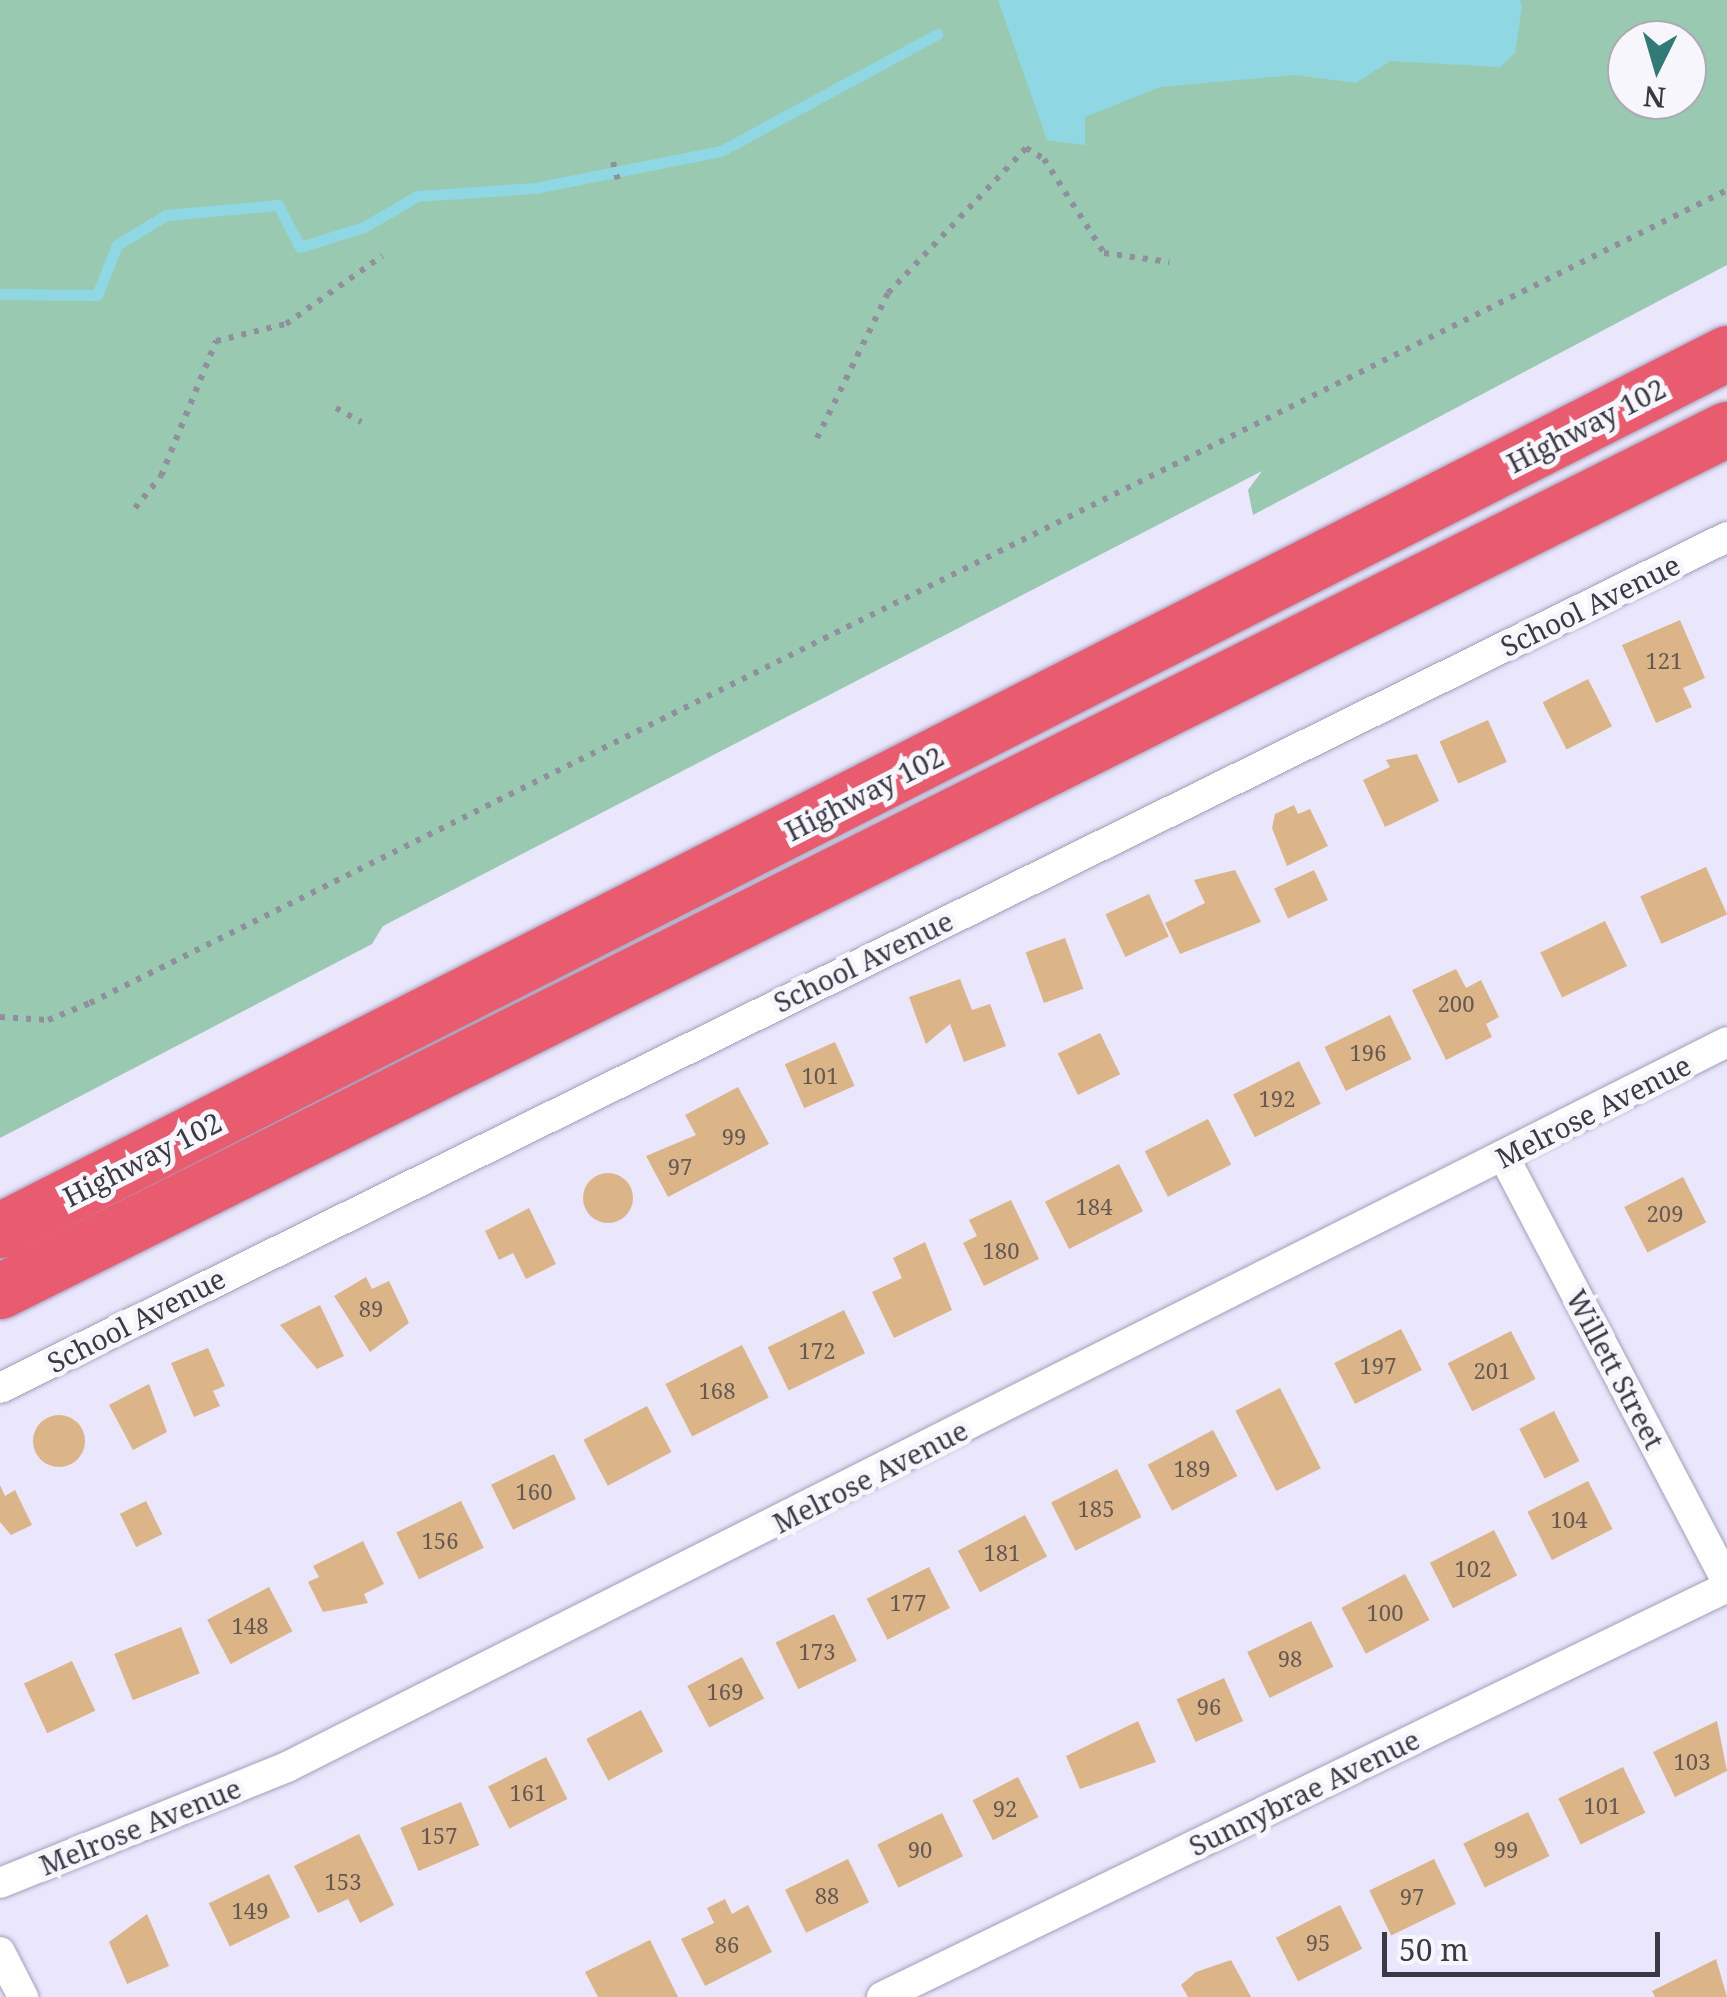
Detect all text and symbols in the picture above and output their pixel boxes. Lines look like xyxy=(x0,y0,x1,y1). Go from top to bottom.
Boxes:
north arrow xyxy=(1607,20,1707,120)
text: N xyxy=(1642,78,1667,118)
street label: Highway 102 xyxy=(1501,371,1671,479)
street label: School Avenue xyxy=(1495,547,1685,663)
house number: 121 xyxy=(1646,648,1682,674)
street label: Highway 102 xyxy=(779,739,949,847)
street label: School Avenue xyxy=(768,903,958,1019)
house number: 200 xyxy=(1438,991,1474,1017)
house number: 196 xyxy=(1350,1040,1386,1066)
street label: Melrose Avenue xyxy=(1490,1047,1696,1175)
house number: 101 xyxy=(802,1063,838,1089)
house number: 192 xyxy=(1259,1086,1295,1112)
street label: Highway 102 xyxy=(57,1105,227,1213)
house number: 99 xyxy=(722,1124,746,1150)
house number: 97 xyxy=(668,1154,692,1180)
house number: 184 xyxy=(1076,1194,1112,1220)
house number: 209 xyxy=(1647,1201,1683,1227)
house number: 180 xyxy=(983,1238,1019,1264)
street label: School Avenue xyxy=(41,1261,231,1379)
street label: Willett Street xyxy=(1560,1284,1672,1454)
house number: 89 xyxy=(359,1296,383,1322)
house number: 172 xyxy=(799,1338,835,1364)
house number: 197 xyxy=(1360,1353,1396,1379)
house number: 201 xyxy=(1474,1358,1510,1384)
house number: 168 xyxy=(699,1378,735,1404)
street label: Melrose Avenue xyxy=(767,1412,973,1540)
house number: 189 xyxy=(1174,1456,1210,1482)
house number: 160 xyxy=(516,1479,552,1505)
house number: 185 xyxy=(1078,1496,1114,1522)
house number: 104 xyxy=(1551,1507,1587,1533)
house number: 156 xyxy=(422,1528,458,1554)
house number: 181 xyxy=(984,1540,1020,1566)
house number: 102 xyxy=(1455,1556,1491,1582)
house number: 177 xyxy=(890,1590,926,1616)
house number: 100 xyxy=(1367,1600,1403,1626)
house number: 148 xyxy=(232,1613,268,1639)
house number: 173 xyxy=(799,1639,835,1665)
house number: 98 xyxy=(1278,1646,1302,1672)
house number: 169 xyxy=(707,1679,743,1705)
house number: 96 xyxy=(1197,1694,1221,1720)
street label: Sunnybrae Avenue xyxy=(1183,1722,1425,1862)
house number: 103 xyxy=(1674,1749,1710,1775)
street label: Melrose Avenue xyxy=(34,1770,246,1882)
house number: 161 xyxy=(510,1780,546,1806)
house number: 101 xyxy=(1584,1793,1620,1819)
house number: 92 xyxy=(993,1796,1017,1822)
house number: 157 xyxy=(421,1823,457,1849)
house number: 90 xyxy=(908,1837,932,1863)
house number: 99 xyxy=(1494,1837,1518,1863)
house number: 153 xyxy=(325,1869,361,1895)
house number: 88 xyxy=(815,1883,839,1909)
house number: 97 xyxy=(1400,1884,1424,1910)
house number: 149 xyxy=(232,1898,268,1924)
scale bar xyxy=(1387,1912,1664,1974)
text: 50 m xyxy=(1399,1929,1469,1970)
house number: 95 xyxy=(1306,1930,1330,1956)
house number: 86 xyxy=(715,1932,739,1958)

